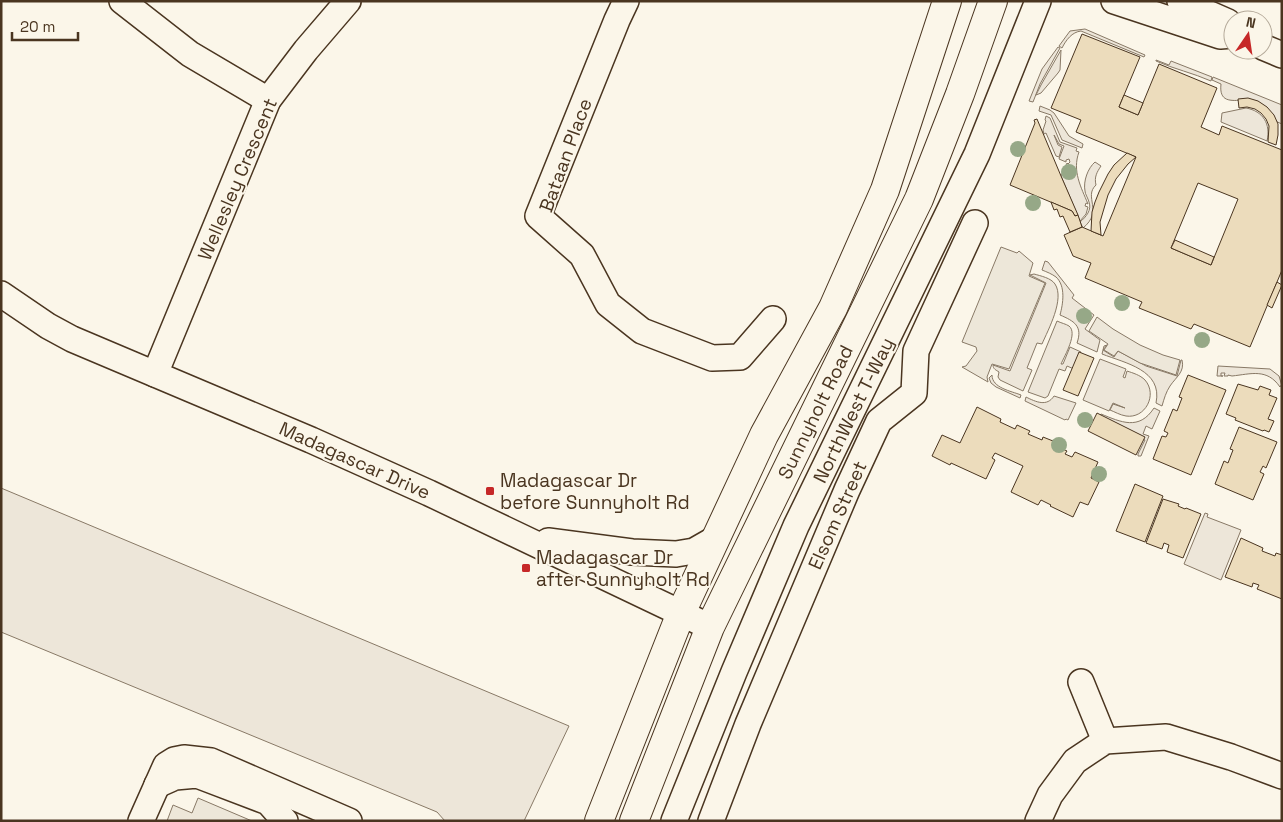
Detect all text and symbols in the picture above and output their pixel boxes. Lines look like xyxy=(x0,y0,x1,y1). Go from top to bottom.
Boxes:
scale bar xyxy=(12,10,79,42)
north arrow xyxy=(1223,10,1273,60)
text: N xyxy=(1244,13,1258,32)
text: 20 m xyxy=(20,17,55,36)
street label: Wellesley Crescent xyxy=(192,94,283,264)
street label: Bataan Place xyxy=(533,95,598,216)
street label: NorthWest T-Way xyxy=(807,333,900,487)
street label: Sunnyholt Road xyxy=(772,341,859,483)
street label: Madagascar Drive xyxy=(275,416,434,505)
street label: Elsom Street xyxy=(802,457,873,573)
place label: Madagascar Dr before Sunnyholt Rd xyxy=(500,468,690,515)
marker: Madagascar Dr before Sunnyholt Rd xyxy=(484,485,496,497)
place label: Madagascar Dr after Sunnyholt Rd xyxy=(536,545,710,592)
marker: Madagascar Dr after Sunnyholt Rd xyxy=(520,562,532,574)

